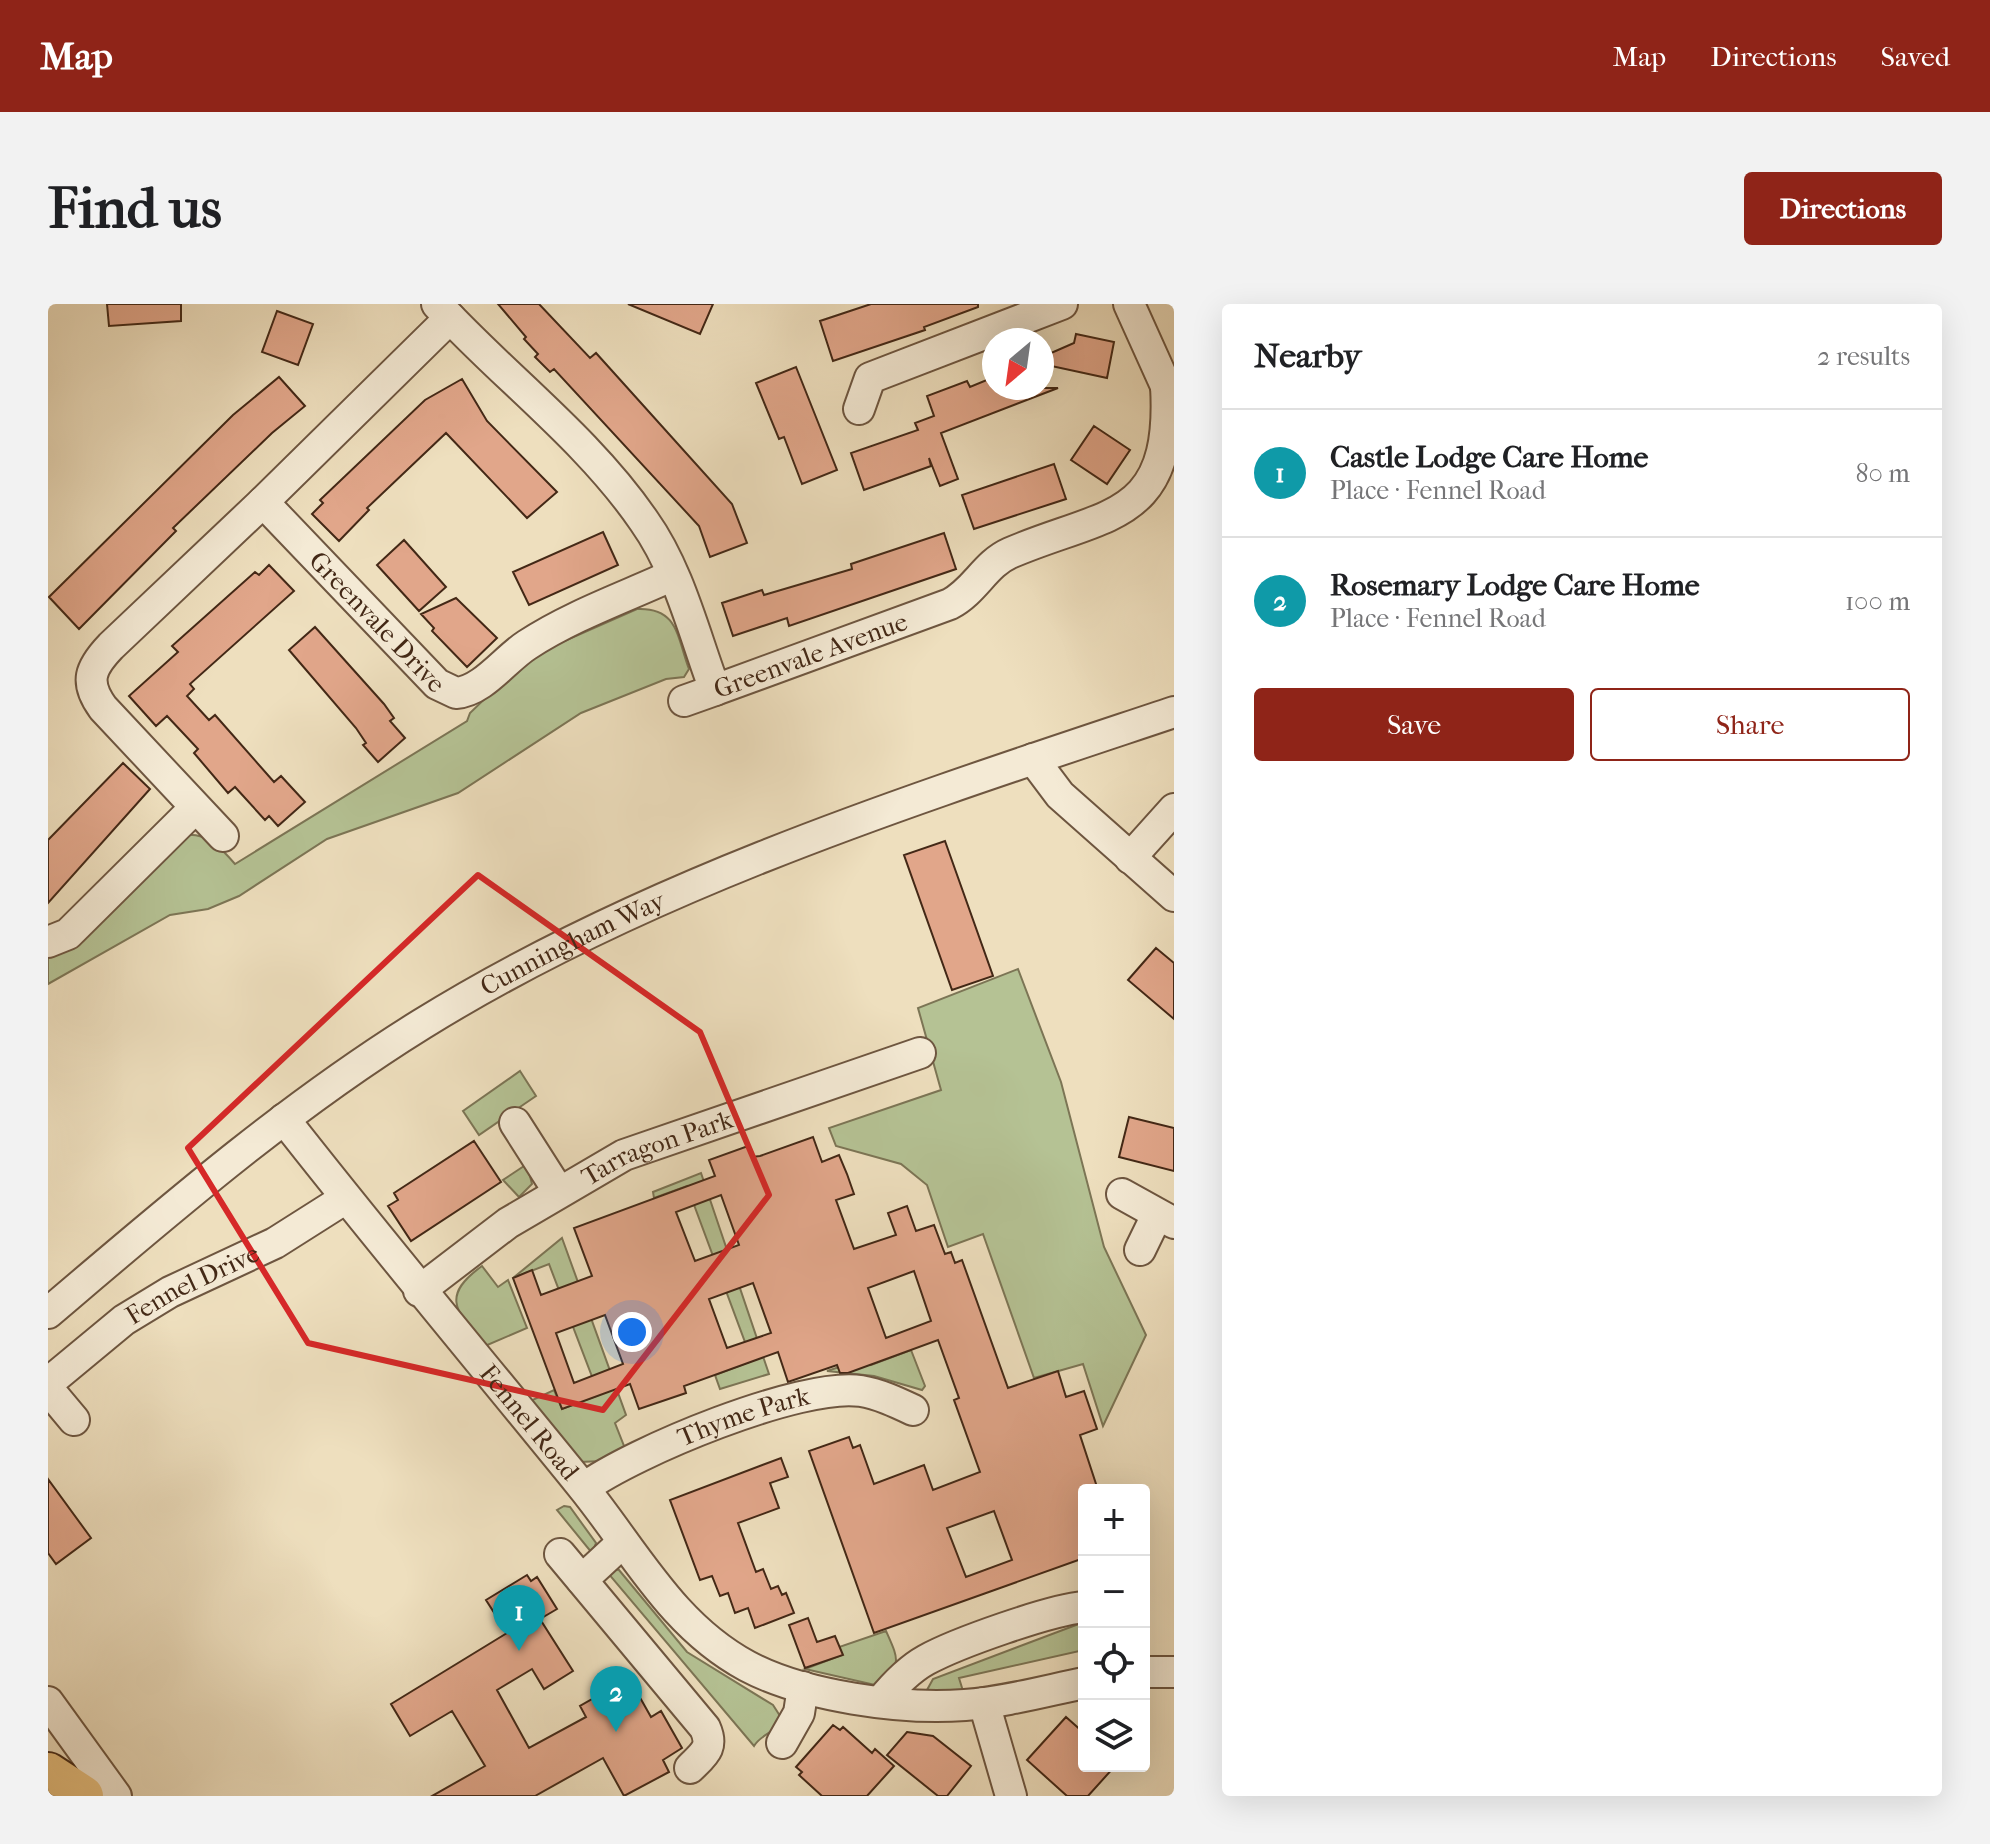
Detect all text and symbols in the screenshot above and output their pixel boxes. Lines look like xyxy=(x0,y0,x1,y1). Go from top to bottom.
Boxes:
text: Map xyxy=(40,34,113,79)
text: Map xyxy=(1613,40,1666,73)
text: Directions xyxy=(1710,40,1837,73)
text: Saved xyxy=(1881,40,1950,73)
button: Directions xyxy=(1744,172,1942,245)
text: Find us xyxy=(48,176,222,241)
north arrow xyxy=(982,328,1054,400)
text: Nearby xyxy=(1254,336,1361,376)
text: 2 results xyxy=(1817,341,1910,372)
text: Castle Lodge Care Home xyxy=(1330,440,1648,475)
text: 1 xyxy=(1275,458,1285,489)
text: 80 m xyxy=(1855,458,1910,489)
text: Place · Fennel Road xyxy=(1330,475,1546,506)
street label: Greenvale Drive xyxy=(303,545,452,699)
text: Rosemary Lodge Care Home xyxy=(1330,568,1700,603)
text: 2 xyxy=(1273,586,1287,617)
text: 100 m xyxy=(1845,586,1910,617)
text: Place · Fennel Road xyxy=(1330,603,1546,634)
street label: Greenvale Avenue xyxy=(710,606,912,705)
button: Save xyxy=(1254,688,1574,761)
button: Share xyxy=(1590,688,1910,761)
street label: Cunningham Way xyxy=(475,884,671,1002)
street label: Tarragon Park xyxy=(576,1104,737,1192)
street label: Fennel Drive xyxy=(120,1238,264,1331)
your location xyxy=(612,1312,652,1352)
street label: Fennel Road xyxy=(473,1358,586,1487)
street label: Thyme Park xyxy=(673,1380,813,1453)
map controls xyxy=(1078,1484,1150,1772)
button: + xyxy=(1078,1484,1150,1556)
button: − xyxy=(1078,1556,1150,1628)
pin: 1 xyxy=(493,1585,545,1651)
button: locate xyxy=(1078,1628,1150,1700)
pin: 2 xyxy=(590,1666,642,1732)
button: layers xyxy=(1078,1700,1150,1772)

